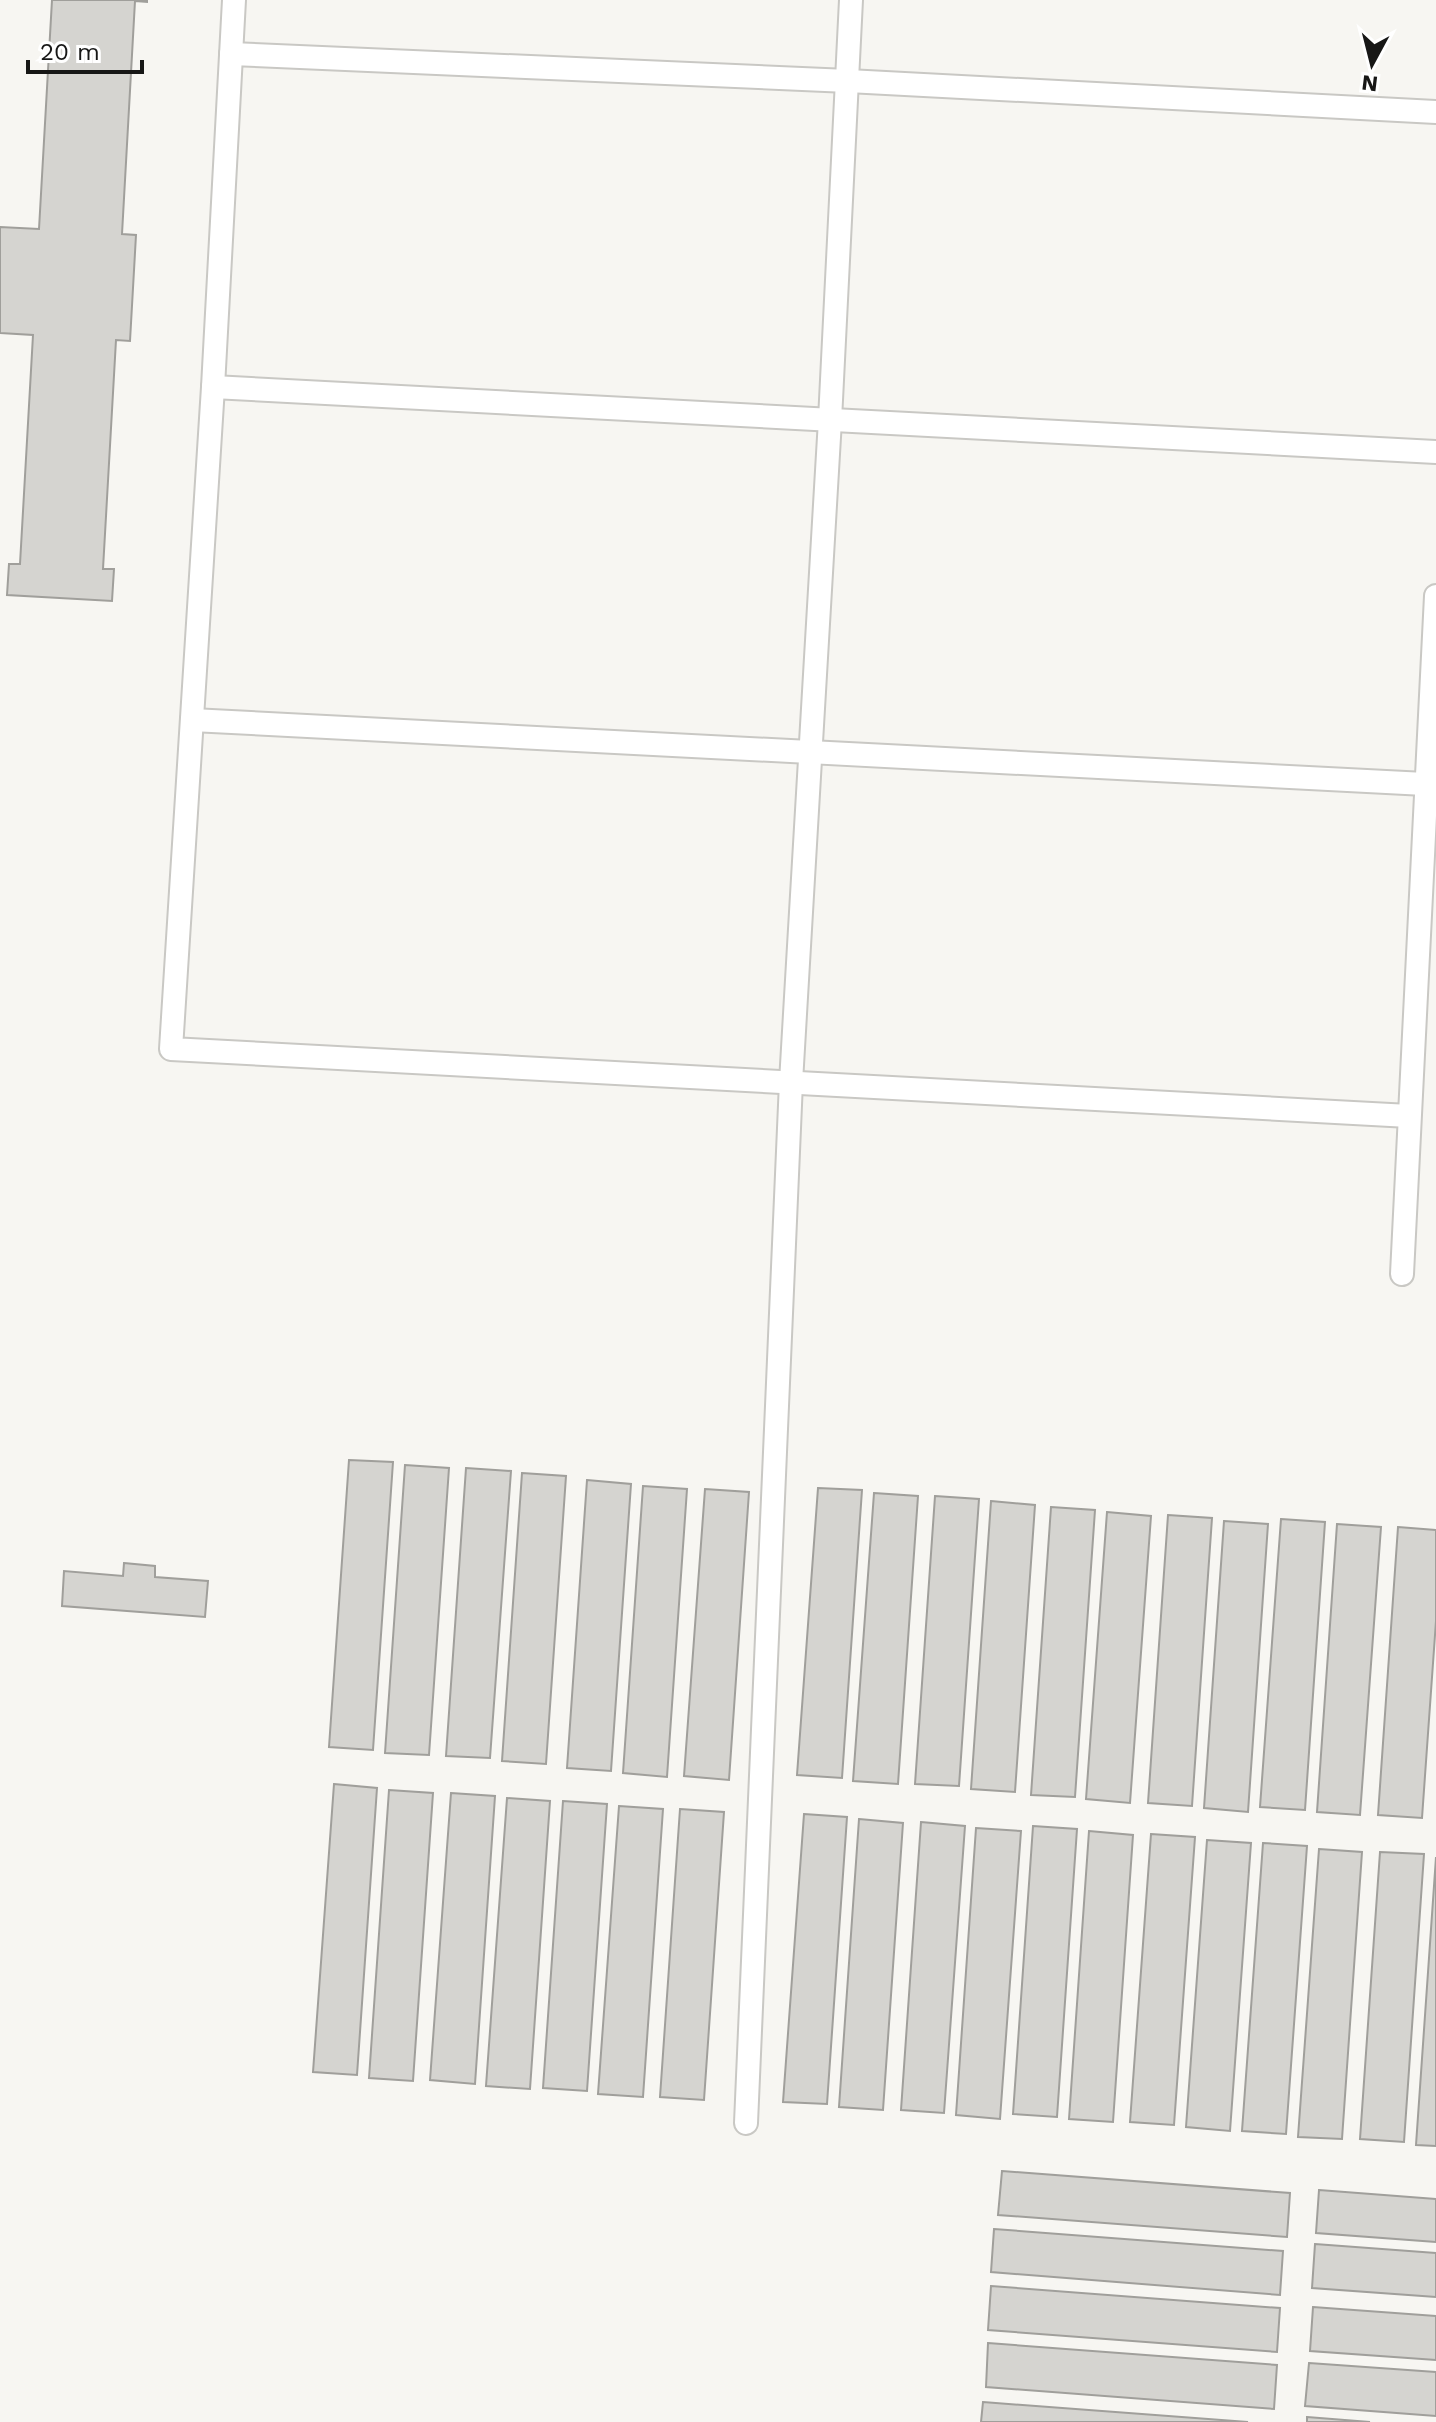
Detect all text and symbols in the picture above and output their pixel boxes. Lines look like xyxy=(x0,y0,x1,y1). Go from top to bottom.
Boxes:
scale bar xyxy=(28,24,142,74)
north arrow xyxy=(1332,24,1412,104)
text: 20 m xyxy=(40,38,100,66)
text: N xyxy=(1360,70,1379,97)

